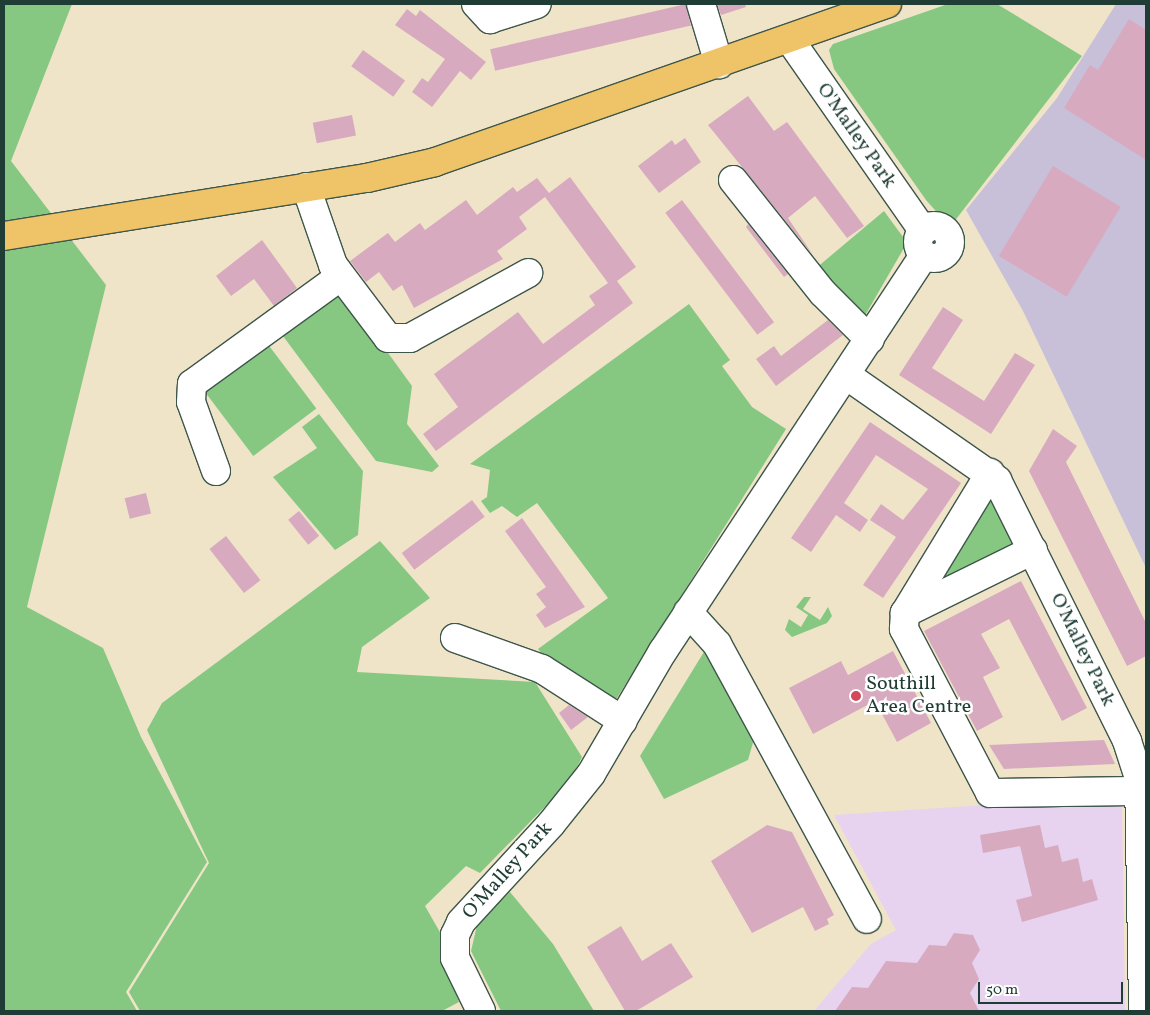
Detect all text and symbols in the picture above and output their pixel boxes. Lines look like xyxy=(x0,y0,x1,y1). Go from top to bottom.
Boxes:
street label: O'Malley Park xyxy=(811,79,901,193)
street label: O'Malley Park xyxy=(1044,589,1120,711)
place label: Southill Area Centre xyxy=(866,672,971,719)
marker: Southill Area Centre xyxy=(850,690,862,702)
street label: O'Malley Park xyxy=(458,817,558,925)
scale bar xyxy=(980,972,1125,1004)
text: 50 m xyxy=(986,980,1018,1001)

